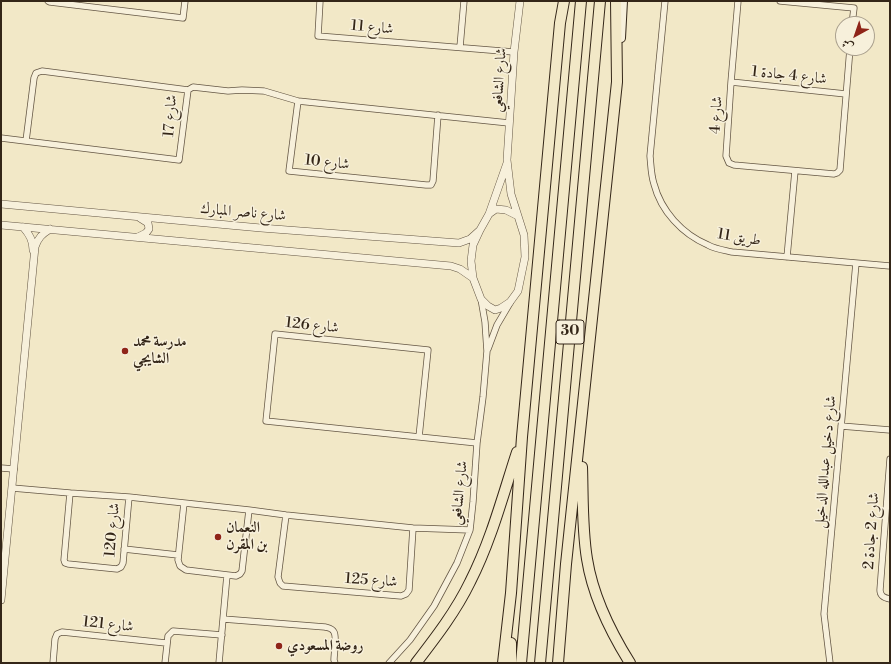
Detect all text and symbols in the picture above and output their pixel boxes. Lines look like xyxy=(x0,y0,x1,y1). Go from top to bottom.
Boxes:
north arrow xyxy=(835,16,875,56)
street label: شارع 11 xyxy=(350,17,394,39)
text: ش xyxy=(839,36,857,53)
street label: شارع الشافعي xyxy=(489,47,511,113)
street label: شارع 4 جادة 1 xyxy=(751,63,827,89)
street label: شارع 17 xyxy=(161,94,181,138)
street label: شارع 4 xyxy=(707,96,727,134)
street label: شارع 10 xyxy=(304,152,350,174)
street label: شارع ناصر المبارك xyxy=(199,200,287,226)
street label: طريق 11 xyxy=(716,226,762,250)
street label: شارع 126 xyxy=(284,314,340,338)
road number: 30 xyxy=(556,320,584,344)
place label: مدرسة محمد الشايجي xyxy=(133,333,187,368)
marker: مدرسة محمد الشايجي xyxy=(120,346,130,356)
street label: شارع دخيل عبدالله الدخيل xyxy=(811,395,841,529)
street label: شارع الشافعي xyxy=(448,460,472,526)
street label: شارع 2 جادة 2 xyxy=(860,492,884,570)
street label: شارع 120 xyxy=(102,502,124,558)
place label: النعمان بن المقرن xyxy=(226,519,268,554)
marker: النعمان بن المقرن xyxy=(213,532,223,542)
street label: شارع 125 xyxy=(344,570,398,592)
street label: شارع 121 xyxy=(82,613,134,637)
place label: روضة المسعودي xyxy=(287,637,364,655)
marker: روضة المسعودي xyxy=(274,641,284,651)

